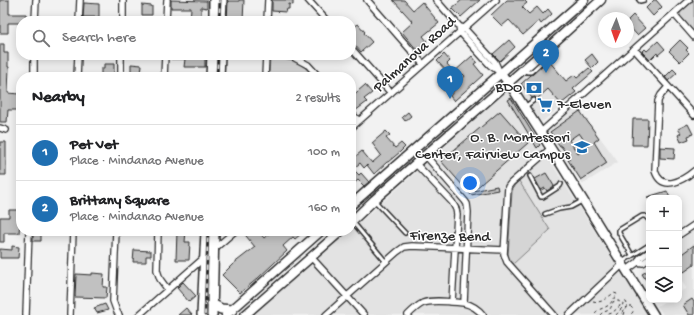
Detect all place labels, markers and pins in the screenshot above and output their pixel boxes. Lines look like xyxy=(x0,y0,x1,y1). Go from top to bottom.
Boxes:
pin: 2 xyxy=(533,40,559,73)
pin: 1 xyxy=(437,66,463,99)
place label: BDO xyxy=(495,79,522,97)
bank icon: BDO xyxy=(525,79,543,97)
supermarket icon: 7-Eleven xyxy=(536,96,554,114)
place label: 7-Eleven xyxy=(556,96,611,114)
place label: O. B. Montessori Center, Fairview Campus xyxy=(415,129,570,164)
school or university icon: O. B. Montessori Center, Fairview Campus xyxy=(573,138,591,156)

